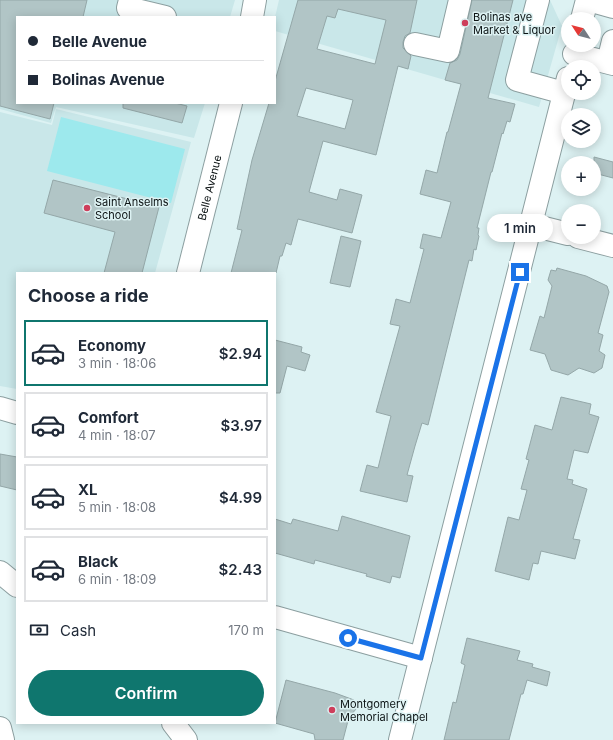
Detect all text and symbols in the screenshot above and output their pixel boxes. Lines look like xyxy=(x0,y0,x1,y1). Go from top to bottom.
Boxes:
place label: Bolinas ave Market & Liquor xyxy=(473,10,555,37)
north arrow xyxy=(561,12,601,52)
map controls xyxy=(561,12,601,244)
marker: Bolinas ave Market & Liquor xyxy=(460,18,470,28)
text: Belle Avenue xyxy=(52,32,147,51)
button: locate xyxy=(561,60,601,100)
text: Bolinas Avenue xyxy=(52,70,165,89)
button: layers xyxy=(561,108,601,148)
street label: Belle Avenue xyxy=(195,153,225,222)
button: + xyxy=(561,156,601,196)
place label: Saint Anselms School xyxy=(95,195,169,222)
marker: Saint Anselms School xyxy=(82,203,92,213)
button: − xyxy=(561,204,601,244)
callout: 1 min xyxy=(487,214,553,242)
text: 1 min xyxy=(504,220,536,236)
route end xyxy=(511,263,529,281)
text: Choose a ride xyxy=(28,285,149,306)
icon: car xyxy=(30,335,66,371)
text: Economy xyxy=(78,336,146,355)
text: $2.94 xyxy=(219,344,262,363)
text: 3 min · 18:06 xyxy=(78,355,156,371)
icon: car xyxy=(30,407,66,443)
text: Comfort xyxy=(78,408,139,427)
text: $3.97 xyxy=(220,416,262,435)
text: 4 min · 18:07 xyxy=(78,427,156,443)
icon: car xyxy=(30,479,66,515)
text: XL xyxy=(78,480,98,499)
text: $4.99 xyxy=(219,488,262,507)
text: 5 min · 18:08 xyxy=(78,499,156,515)
icon: car xyxy=(30,551,66,587)
text: Black xyxy=(78,552,118,571)
text: $2.43 xyxy=(219,560,262,579)
text: 6 min · 18:09 xyxy=(78,571,156,587)
icon: cash xyxy=(28,619,50,641)
text: Cash xyxy=(60,621,96,640)
text: 170 m xyxy=(228,622,264,638)
route start xyxy=(339,629,357,647)
button: Confirm xyxy=(28,670,264,716)
place label: Montgomery Memorial Chapel xyxy=(340,697,428,724)
marker: Montgomery Memorial Chapel xyxy=(327,705,337,715)

